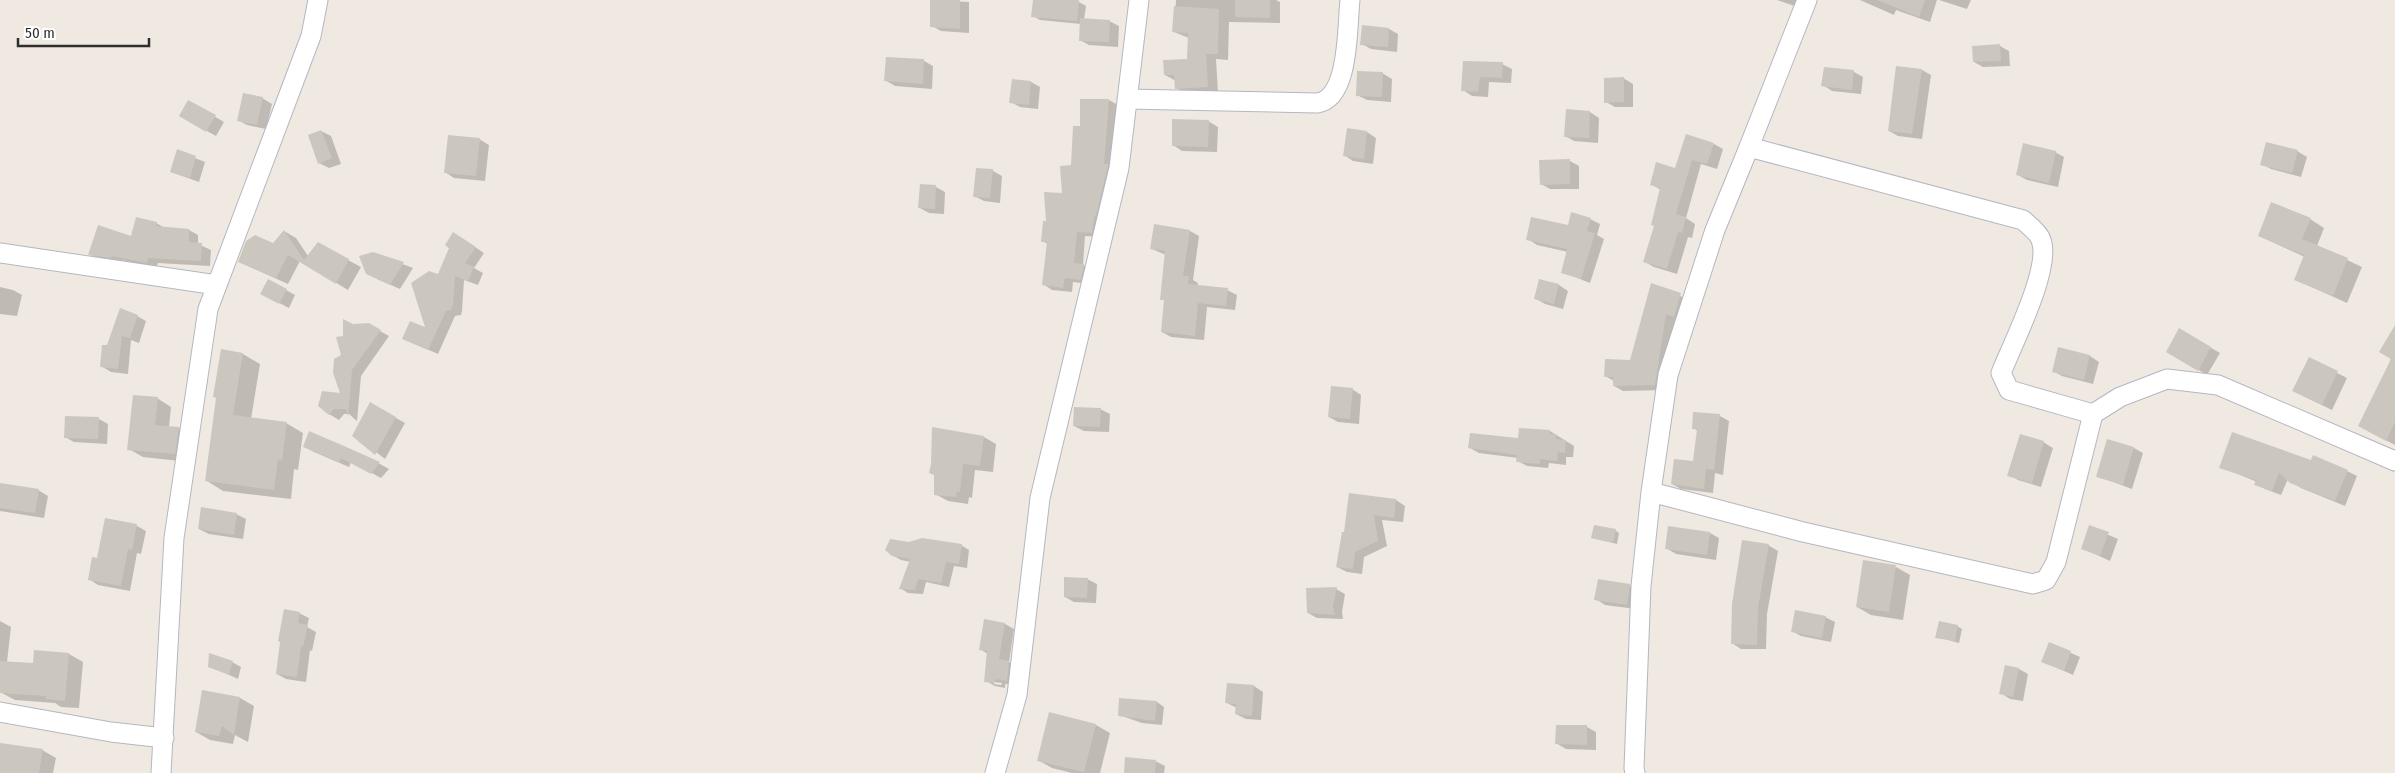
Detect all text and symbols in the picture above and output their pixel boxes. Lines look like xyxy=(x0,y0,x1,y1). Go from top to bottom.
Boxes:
scale bar xyxy=(18,15,149,47)
text: 50 m xyxy=(25,24,55,42)

